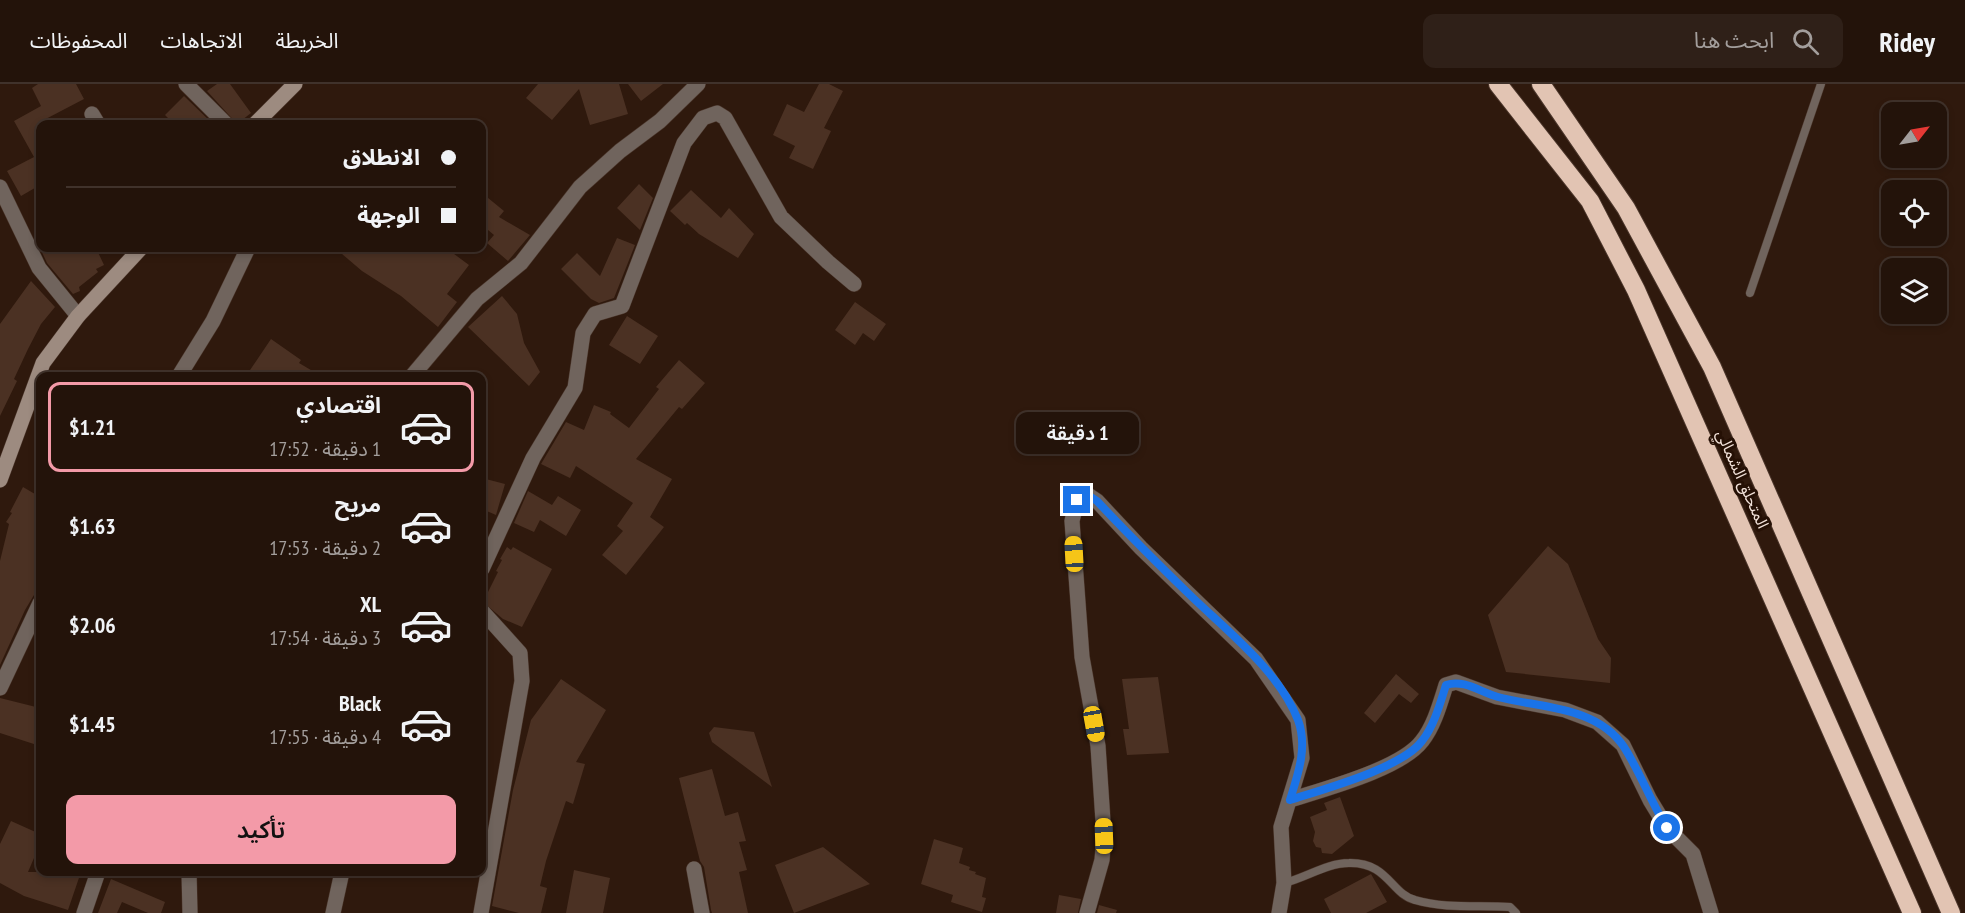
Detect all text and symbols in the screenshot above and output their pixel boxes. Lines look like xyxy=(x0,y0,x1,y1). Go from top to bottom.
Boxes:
search box xyxy=(1423,14,1843,68)
text: Ridey xyxy=(1879,23,1935,60)
icon: search xyxy=(1789,25,1822,58)
text: ابحث هنا xyxy=(1694,26,1774,54)
text: المحفوظات xyxy=(30,27,127,54)
text: الاتجاهات xyxy=(160,27,242,54)
text: الخريطة xyxy=(275,27,338,54)
north arrow xyxy=(1881,102,1947,168)
map controls xyxy=(1881,102,1947,324)
text: الانطلاق xyxy=(343,143,420,171)
button: locate xyxy=(1881,180,1947,246)
text: الوجهة xyxy=(357,201,420,229)
button: layers xyxy=(1881,258,1947,324)
text: اقتصادي xyxy=(296,391,381,419)
icon: car xyxy=(399,400,453,454)
text: $1.21 xyxy=(69,413,116,441)
callout: 1 دقيقة xyxy=(1016,413,1138,455)
text: 1 دقيقة xyxy=(1046,420,1109,446)
street label: المتحلق الشمالي xyxy=(1710,427,1774,533)
text: 1 دقيقة · 17:52 xyxy=(269,436,381,462)
route end xyxy=(1063,486,1090,513)
text: مريح xyxy=(335,490,381,518)
icon: car xyxy=(399,499,453,553)
text: $1.63 xyxy=(69,512,116,540)
text: 2 دقيقة · 17:53 xyxy=(269,535,381,561)
car xyxy=(1064,536,1084,572)
text: XL xyxy=(360,590,381,618)
icon: car xyxy=(399,598,453,652)
text: $2.06 xyxy=(69,611,116,639)
text: 3 دقيقة · 17:54 xyxy=(269,625,381,651)
text: Black xyxy=(339,689,381,717)
icon: car xyxy=(399,697,453,751)
car xyxy=(1082,705,1106,743)
text: $1.45 xyxy=(69,710,116,738)
text: 4 دقيقة · 17:55 xyxy=(269,724,381,750)
button: تأكيد xyxy=(66,795,456,864)
route start xyxy=(1653,814,1680,841)
car xyxy=(1094,818,1114,854)

